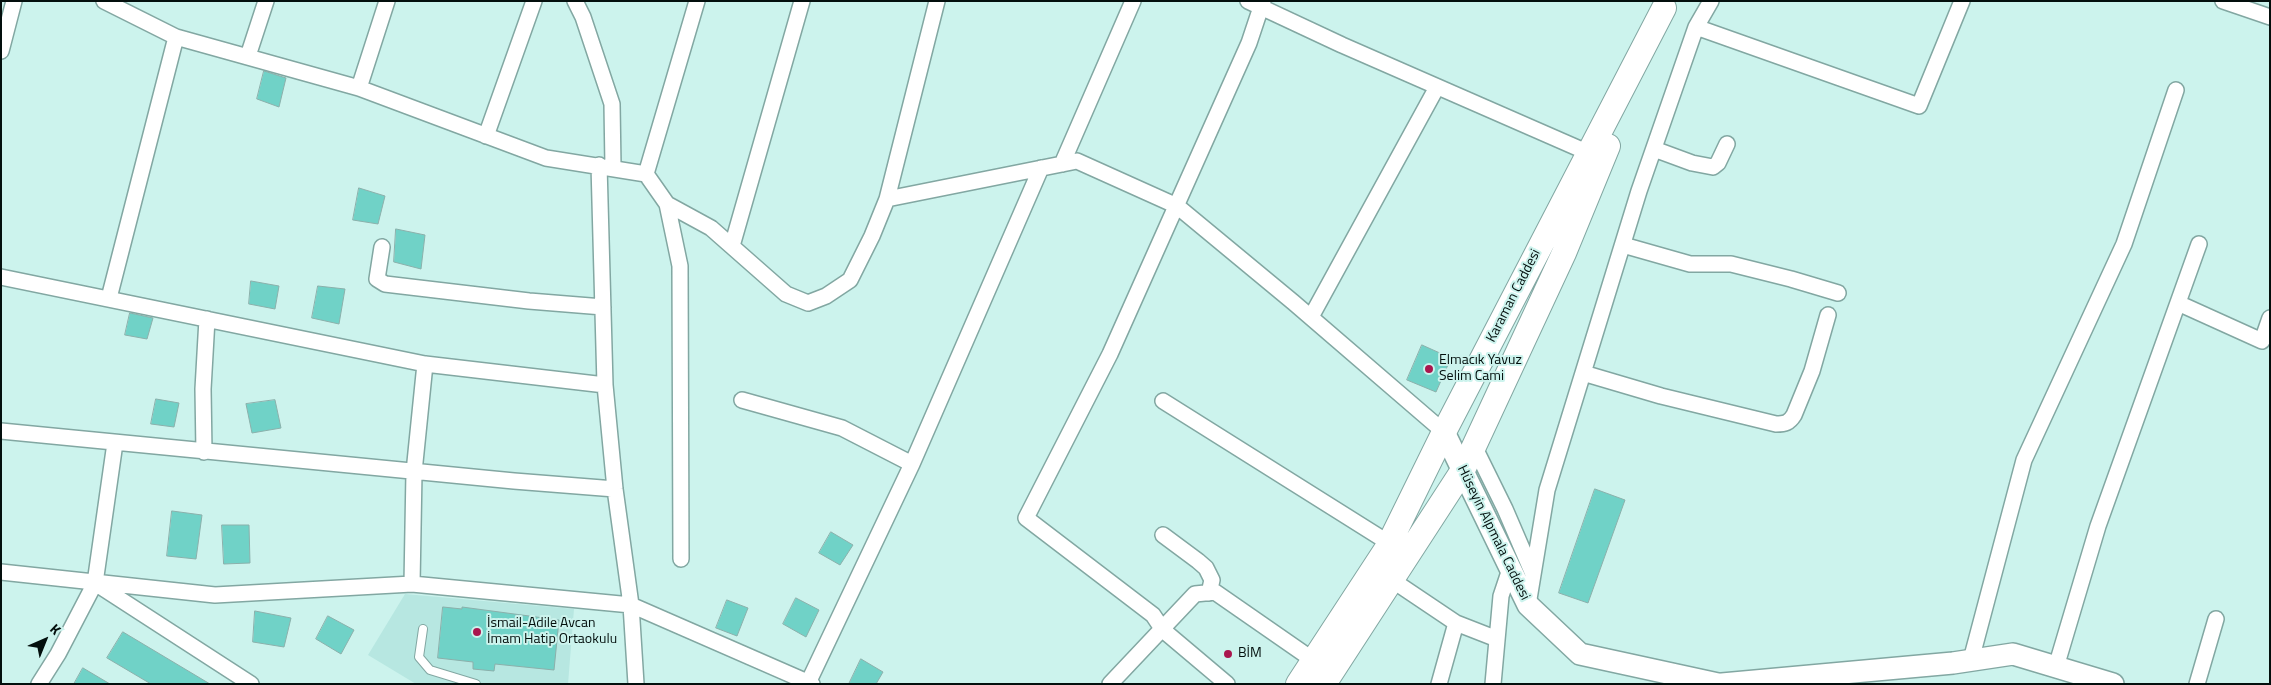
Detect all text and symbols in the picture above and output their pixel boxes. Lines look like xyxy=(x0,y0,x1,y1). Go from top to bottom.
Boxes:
street label: Karaman Caddesi xyxy=(1483,247,1545,345)
place label: Elmacık Yavuz Selim Cami xyxy=(1439,353,1522,386)
marker: Elmacık Yavuz Selim Cami xyxy=(1423,363,1435,375)
street label: Hüseyin Alpmala Caddesi xyxy=(1453,463,1533,603)
north arrow xyxy=(20,615,70,665)
place label: İsmail-Adile Avcan İmam Hatip Ortaokulu xyxy=(487,616,617,648)
text: K xyxy=(45,618,66,639)
marker: İsmail-Adile Avcan İmam Hatip Ortaokulu xyxy=(471,626,483,638)
place label: BİM xyxy=(1238,646,1262,662)
marker: BİM xyxy=(1222,648,1234,660)

